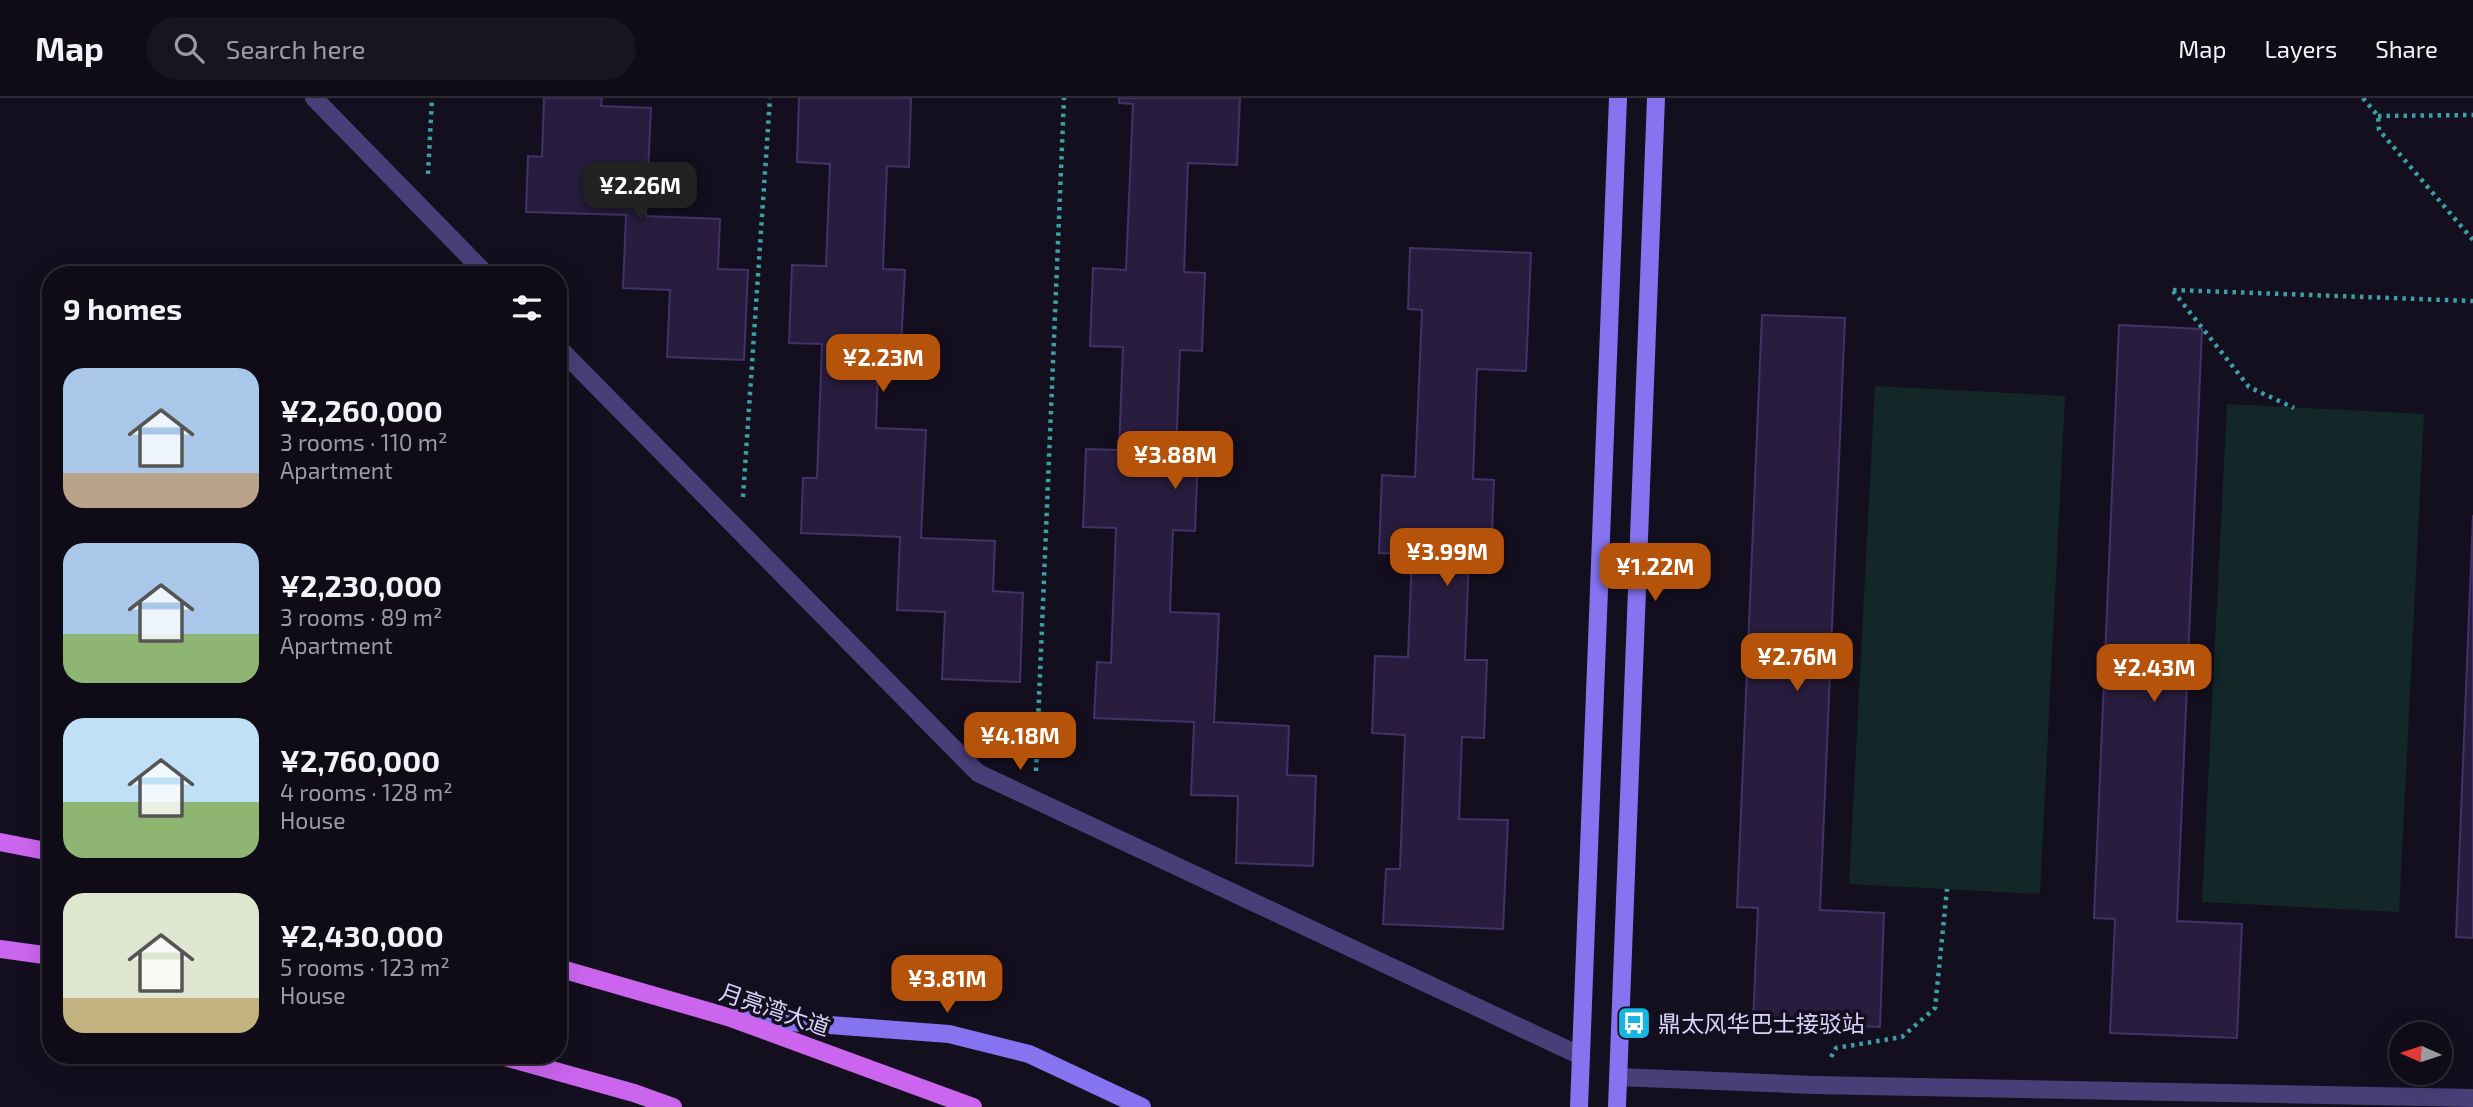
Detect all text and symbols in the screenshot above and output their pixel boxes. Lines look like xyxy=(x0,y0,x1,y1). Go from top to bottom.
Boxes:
search box xyxy=(146,17,636,80)
text: Map xyxy=(35,28,104,68)
icon: search xyxy=(170,29,208,67)
text: Search here xyxy=(226,33,365,64)
text: Map xyxy=(2178,34,2226,63)
text: Layers xyxy=(2264,34,2337,63)
text: Share xyxy=(2375,34,2438,63)
pin: ¥2.26M xyxy=(583,162,697,222)
text: ¥2.26M xyxy=(599,171,681,199)
icon: filters xyxy=(508,289,546,327)
text: 9 homes xyxy=(63,290,182,326)
pin: ¥2.23M xyxy=(826,334,940,394)
text: ¥2.23M xyxy=(842,343,924,371)
text: ¥2,260,000 xyxy=(280,392,443,428)
icon: home xyxy=(119,396,203,480)
text: 3 rooms · 110 m² xyxy=(280,428,447,456)
pin: ¥3.88M xyxy=(1118,432,1232,491)
text: ¥3.88M xyxy=(1133,440,1217,468)
text: Apartment xyxy=(280,456,393,484)
pin: ¥3.99M xyxy=(1390,528,1504,588)
text: ¥3.99M xyxy=(1406,537,1488,565)
pin: ¥1.22M xyxy=(1598,544,1712,603)
text: ¥1.22M xyxy=(1616,552,1694,580)
text: ¥2,230,000 xyxy=(280,567,442,603)
icon: home xyxy=(119,571,203,655)
text: 3 rooms · 89 m² xyxy=(280,603,442,631)
text: Apartment xyxy=(280,631,393,659)
pin: ¥2.76M xyxy=(1740,634,1854,693)
text: ¥2.76M xyxy=(1757,642,1837,670)
pin: ¥2.43M xyxy=(2097,644,2211,704)
text: ¥2.43M xyxy=(2113,653,2195,681)
pin: ¥4.18M xyxy=(963,712,1077,772)
text: ¥4.18M xyxy=(980,721,1060,749)
text: ¥2,760,000 xyxy=(280,742,440,778)
icon: home xyxy=(119,746,203,830)
text: 4 rooms · 128 m² xyxy=(280,778,453,806)
text: House xyxy=(280,806,346,834)
text: ¥2,430,000 xyxy=(280,917,444,953)
icon: home xyxy=(119,921,203,1005)
text: 5 rooms · 123 m² xyxy=(280,953,450,981)
pin: ¥3.81M xyxy=(890,956,1004,1015)
text: ¥3.81M xyxy=(907,964,987,992)
street label: 月亮湾大道 xyxy=(716,977,834,1041)
text: House xyxy=(280,981,346,1009)
bus stop icon: 鼎太风华巴士接驳站 xyxy=(1615,1004,1653,1042)
place label: 鼎太风华巴士接驳站 xyxy=(1658,1009,1865,1037)
north arrow xyxy=(2389,1022,2452,1085)
map controls xyxy=(2389,1022,2452,1085)

